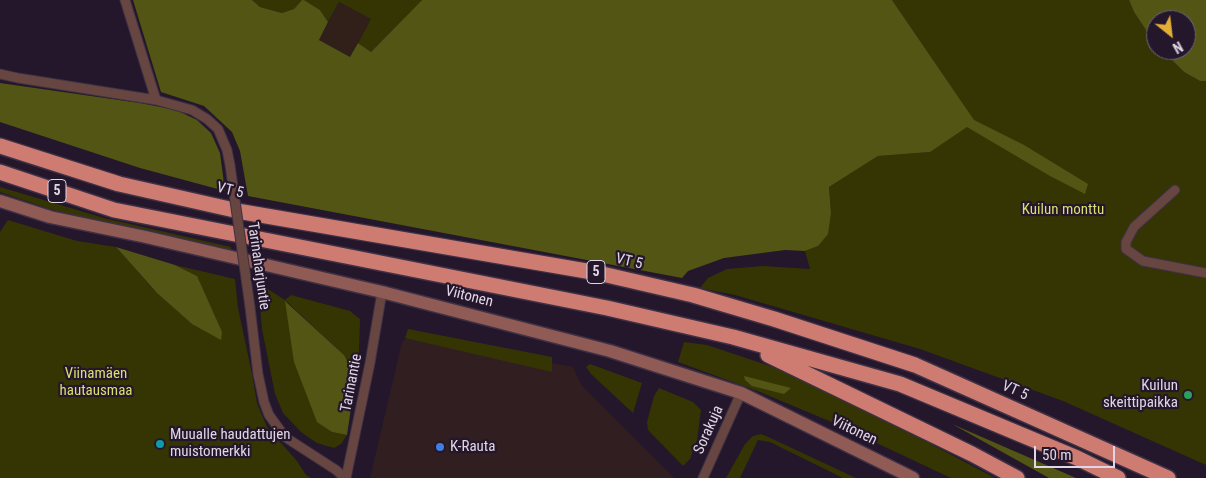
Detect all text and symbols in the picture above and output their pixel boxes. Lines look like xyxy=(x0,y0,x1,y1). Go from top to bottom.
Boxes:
north arrow xyxy=(1146,10,1196,60)
text: N xyxy=(1170,38,1185,56)
street label: VT 5 xyxy=(215,179,245,203)
road number: 5 xyxy=(48,180,66,202)
park label: Kuilun monttu xyxy=(1022,201,1104,219)
street label: Tarinaharjuntie xyxy=(243,221,273,311)
street label: VT 5 xyxy=(614,250,644,274)
road number: 5 xyxy=(587,260,605,284)
street label: Viitonen xyxy=(443,282,495,312)
street label: Tarinantie xyxy=(338,352,366,414)
park label: Viinamäen hautausmaa xyxy=(59,365,133,400)
street label: VT 5 xyxy=(999,377,1031,405)
place label: Kuilun skeittipaikka xyxy=(1103,377,1178,412)
marker: Kuilun skeittipaikka xyxy=(1182,389,1194,401)
street label: Sorakuja xyxy=(690,403,728,457)
street label: Viitonen xyxy=(828,412,880,450)
place label: Muualle haudattujen muistomerkki xyxy=(170,426,290,461)
scale bar xyxy=(1036,436,1117,468)
marker: Muualle haudattujen muistomerkki xyxy=(154,438,166,450)
place label: K-Rauta xyxy=(450,438,495,456)
marker: K-Rauta xyxy=(434,441,446,453)
text: 50 m xyxy=(1042,446,1072,464)

